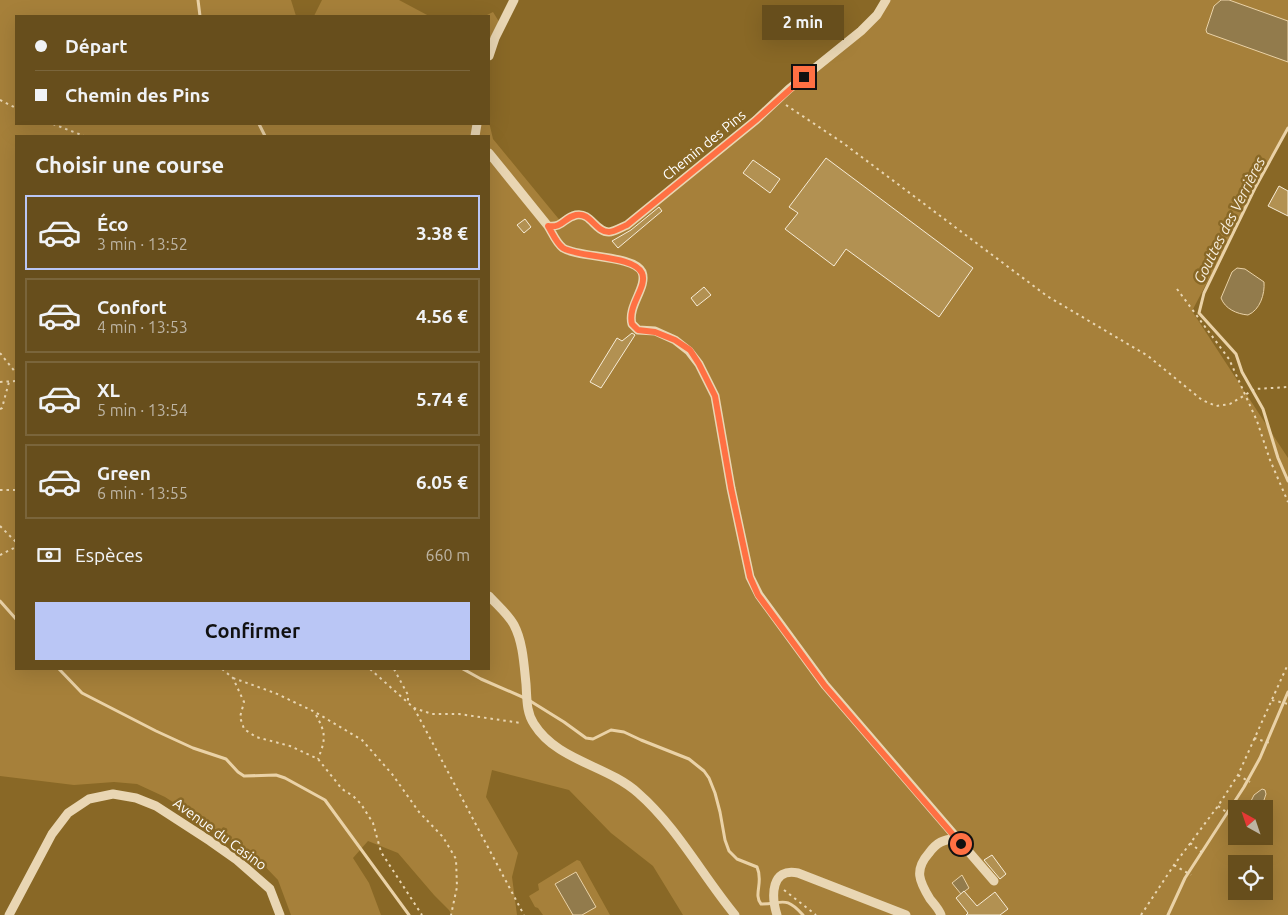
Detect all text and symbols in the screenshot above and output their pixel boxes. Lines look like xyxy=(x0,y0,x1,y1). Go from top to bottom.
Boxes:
callout: 2 min xyxy=(763,5,845,40)
text: 2 min xyxy=(783,13,823,31)
text: Départ xyxy=(65,35,128,57)
route end xyxy=(793,66,815,88)
text: Chemin des Pins xyxy=(65,84,210,106)
street label: Chemin des Pins xyxy=(659,107,749,183)
text: Choisir une course xyxy=(35,152,224,177)
water label: Gouttes des Verrières xyxy=(1190,153,1269,286)
icon: car xyxy=(37,210,82,255)
text: Éco xyxy=(97,213,129,235)
text: 3.38 € xyxy=(416,222,468,244)
text: 3 min · 13:52 xyxy=(97,235,188,253)
icon: car xyxy=(37,293,82,338)
text: Confort xyxy=(97,296,167,318)
text: 4.56 € xyxy=(416,305,468,327)
text: 4 min · 13:53 xyxy=(97,318,188,336)
icon: car xyxy=(37,376,82,421)
text: XL xyxy=(97,379,120,401)
text: 5.74 € xyxy=(416,388,468,410)
text: 5 min · 13:54 xyxy=(97,401,188,419)
icon: car xyxy=(37,459,82,504)
text: Green xyxy=(97,462,151,484)
text: 6.05 € xyxy=(416,471,468,493)
text: 6 min · 13:55 xyxy=(97,484,188,502)
icon: cash xyxy=(35,541,63,569)
text: Espèces xyxy=(75,544,143,566)
text: 660 m xyxy=(425,546,470,564)
button: Confirmer xyxy=(35,602,470,660)
street label: Avenue du Casino xyxy=(170,795,270,873)
north arrow xyxy=(1228,800,1272,845)
map controls xyxy=(1228,800,1273,900)
route start xyxy=(950,833,972,855)
button: locate xyxy=(1228,855,1273,900)

